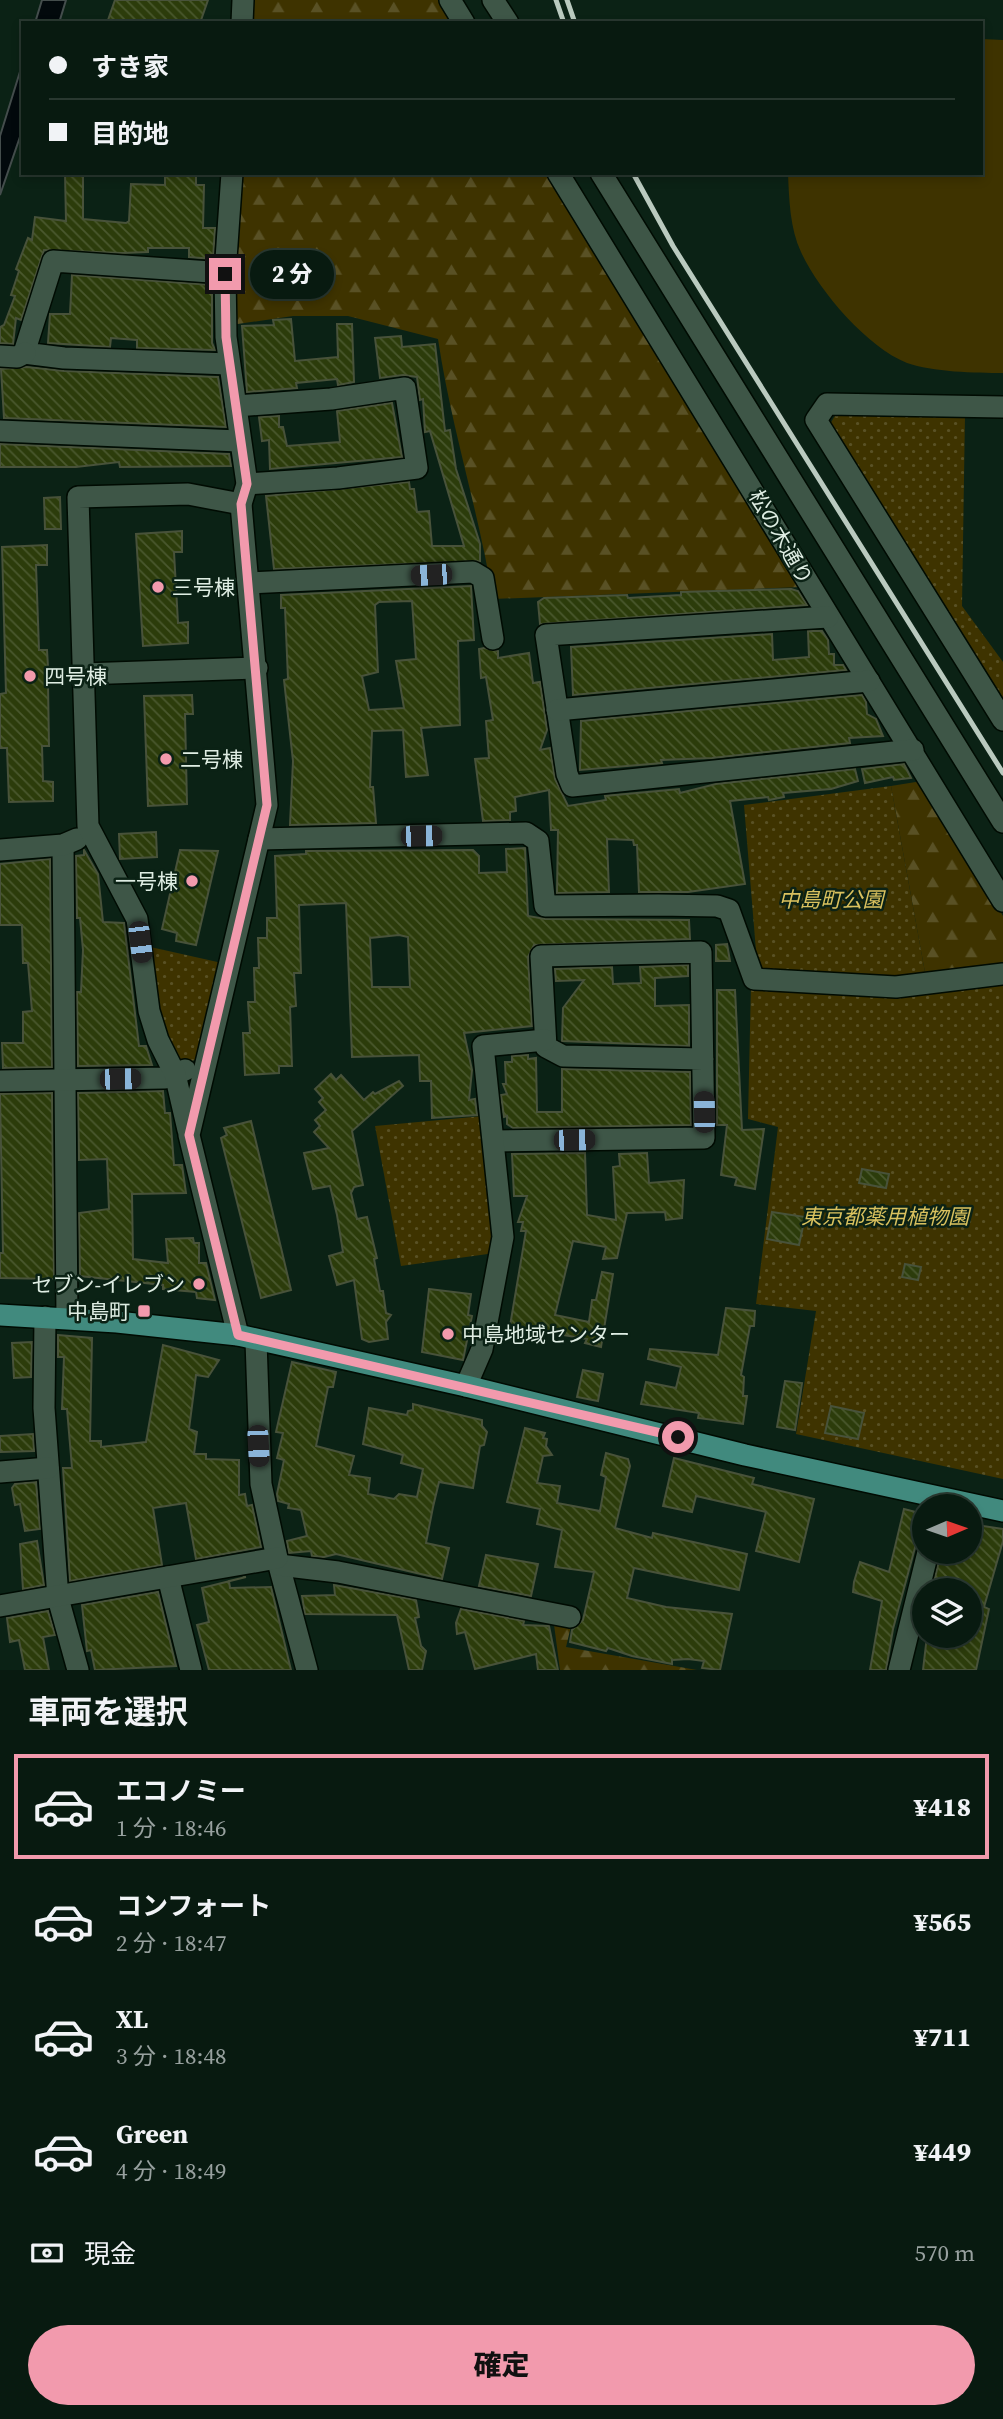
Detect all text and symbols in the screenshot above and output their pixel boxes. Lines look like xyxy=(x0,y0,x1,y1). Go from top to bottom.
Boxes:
text: すき家 xyxy=(91,49,169,85)
text: 目的地 xyxy=(91,116,169,152)
callout: 2 分 xyxy=(250,250,334,298)
route end xyxy=(209,258,241,290)
text: 2 分 xyxy=(272,258,312,290)
street label: 松の木通り xyxy=(742,484,820,590)
car xyxy=(410,563,453,587)
place label: 三号棟 xyxy=(172,573,235,602)
marker: 三号棟 xyxy=(150,579,166,595)
place label: 四号棟 xyxy=(44,662,107,691)
marker: 四号棟 xyxy=(22,668,38,684)
place label: 二号棟 xyxy=(180,745,243,774)
marker: 二号棟 xyxy=(158,751,174,767)
car xyxy=(400,825,443,847)
place label: 一号棟 xyxy=(115,867,178,896)
marker: 一号棟 xyxy=(184,873,200,889)
park label: 中島町公園 xyxy=(779,885,886,914)
car xyxy=(128,920,153,964)
car xyxy=(99,1068,142,1090)
car xyxy=(694,1091,715,1133)
car xyxy=(553,1129,596,1151)
park label: 東京都薬用植物園 xyxy=(801,1202,972,1231)
place label: セブン-イレブン xyxy=(31,1270,185,1299)
marker: セブン-イレブン xyxy=(191,1276,207,1292)
place label: 中島町 xyxy=(67,1297,130,1326)
marker: 中島町 xyxy=(136,1303,152,1319)
place label: 中島地域センター xyxy=(462,1320,630,1349)
marker: 中島地域センター xyxy=(440,1326,456,1342)
route start xyxy=(662,1421,694,1453)
car xyxy=(247,1424,270,1468)
north arrow xyxy=(912,1494,982,1564)
map controls xyxy=(912,1494,982,1648)
button: layers xyxy=(912,1578,982,1648)
text: 車両を選択 xyxy=(28,1690,188,1734)
text: エコノミー xyxy=(116,1773,246,1809)
icon: car xyxy=(32,1775,95,1838)
text: ¥418 xyxy=(914,1789,971,1825)
text: 1 分 · 18:46 xyxy=(116,1812,226,1844)
text: コンフォート xyxy=(116,1888,271,1924)
icon: car xyxy=(32,1890,95,1953)
text: ¥565 xyxy=(914,1904,971,1940)
text: 2 分 · 18:47 xyxy=(116,1927,226,1959)
text: XL xyxy=(116,2001,148,2037)
icon: car xyxy=(32,2005,95,2068)
text: ¥711 xyxy=(914,2019,971,2055)
text: 3 分 · 18:48 xyxy=(116,2040,226,2072)
text: Green xyxy=(116,2116,188,2152)
icon: car xyxy=(32,2120,95,2183)
text: ¥449 xyxy=(914,2134,971,2170)
text: 4 分 · 18:49 xyxy=(116,2155,226,2187)
icon: cash xyxy=(28,2234,66,2272)
text: 現金 xyxy=(84,2236,136,2272)
text: 570 m xyxy=(914,2237,975,2269)
button: 確定 xyxy=(28,2325,975,2405)

